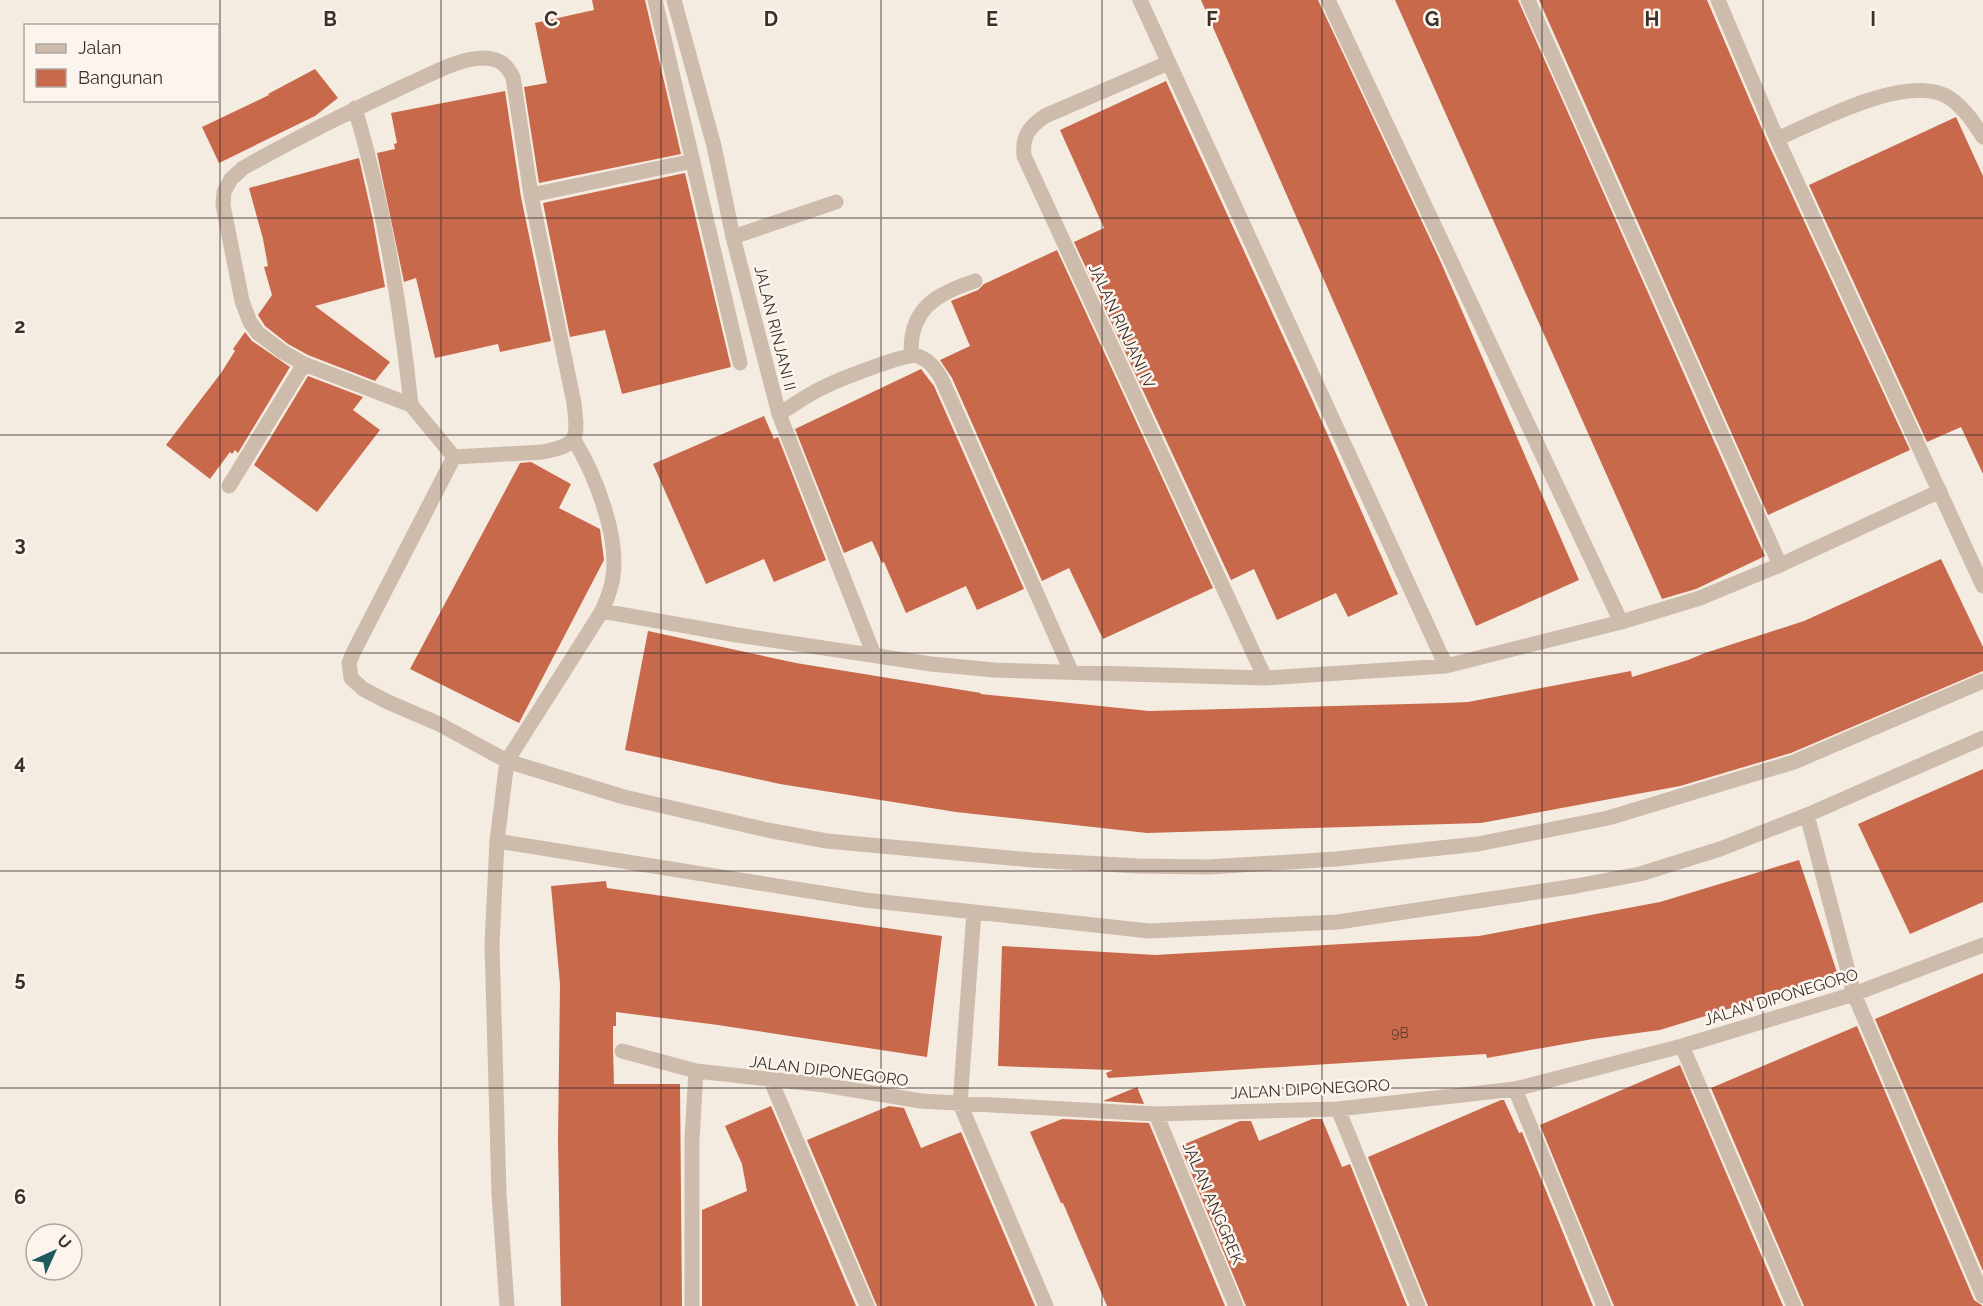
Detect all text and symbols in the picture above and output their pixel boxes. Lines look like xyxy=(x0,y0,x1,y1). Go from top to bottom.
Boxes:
text: B xyxy=(323,7,337,31)
text: C xyxy=(544,7,558,31)
text: D xyxy=(764,7,778,31)
text: E xyxy=(986,7,998,31)
text: F xyxy=(1206,7,1218,31)
text: G xyxy=(1425,7,1439,31)
text: H xyxy=(1645,7,1659,31)
text: I xyxy=(1870,7,1876,31)
legend xyxy=(24,24,219,102)
text: Jalan xyxy=(78,37,122,58)
text: Bangunan xyxy=(78,67,163,88)
street label: JALAN RINJANI IV xyxy=(1085,261,1159,391)
street label: JALAN RINJANI II xyxy=(750,264,800,392)
text: 2 xyxy=(14,314,26,338)
text: 3 xyxy=(14,532,26,556)
text: 4 xyxy=(14,750,26,774)
street label: JALAN DIPONEGORO xyxy=(1702,965,1860,1029)
text: 5 xyxy=(14,967,26,991)
house number: 9B xyxy=(1391,1025,1409,1041)
street label: JALAN DIPONEGORO xyxy=(748,1052,910,1090)
street label: JALAN DIPONEGORO xyxy=(1230,1075,1390,1103)
street label: JALAN ANGGREK xyxy=(1179,1139,1248,1268)
text: 6 xyxy=(14,1185,26,1209)
north arrow xyxy=(24,1222,84,1282)
text: U xyxy=(53,1231,75,1253)

